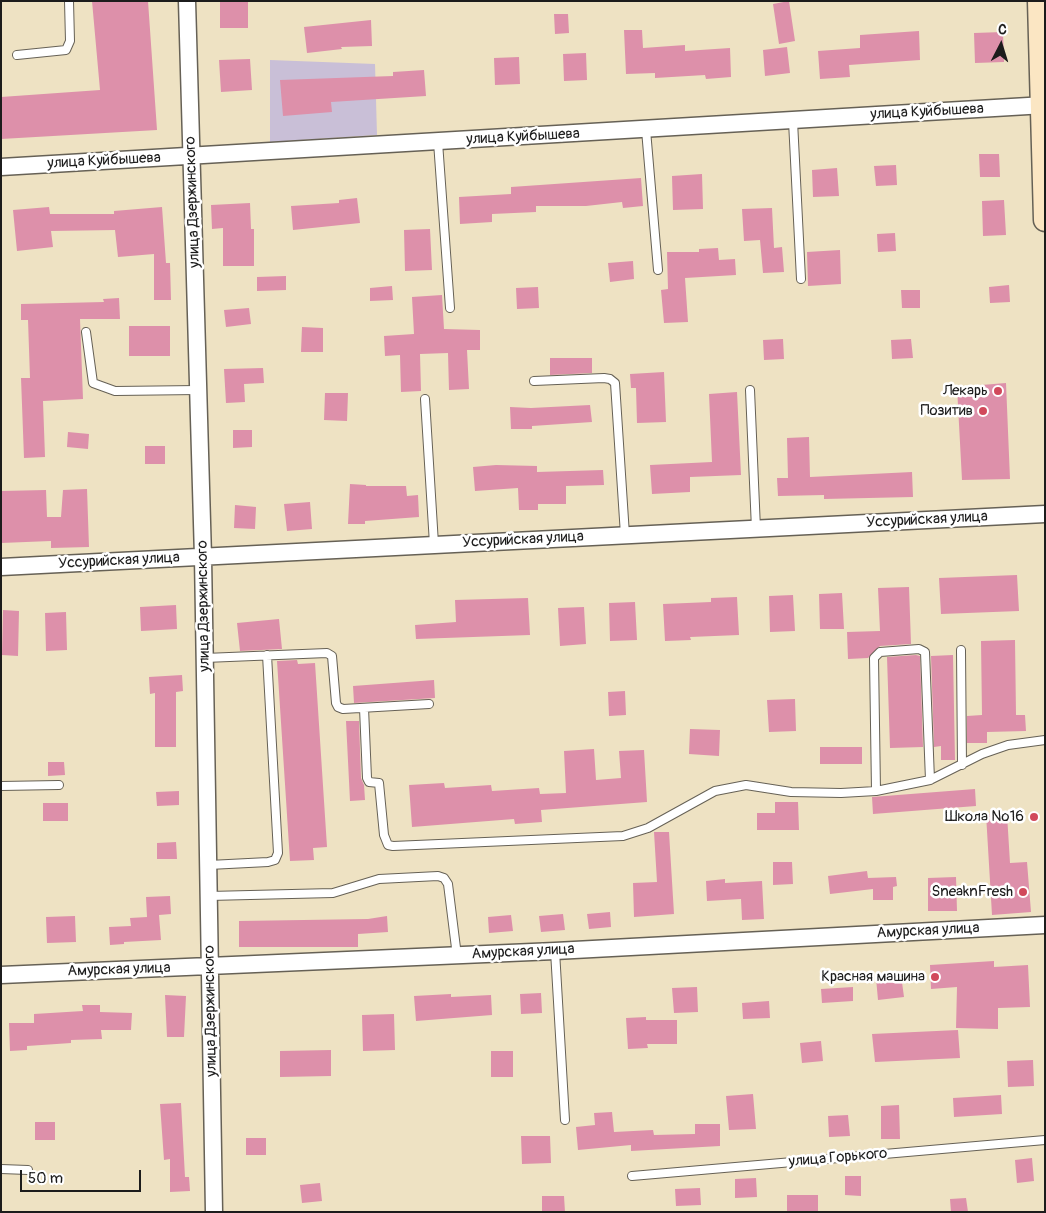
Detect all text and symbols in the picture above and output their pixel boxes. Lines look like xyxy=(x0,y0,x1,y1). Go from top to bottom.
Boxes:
north arrow xyxy=(976,20,1026,70)
text: С xyxy=(997,21,1007,38)
street label: улица Куйбышева xyxy=(870,100,984,124)
street label: улица Куйбышева xyxy=(466,125,580,149)
street label: улица Дзержинского xyxy=(182,136,204,268)
street label: улица Куйбышева xyxy=(47,149,161,173)
place label: Лекарь xyxy=(943,382,988,400)
marker: Лекарь xyxy=(992,385,1004,397)
place label: Позитив xyxy=(920,402,973,420)
marker: Позитив xyxy=(977,405,989,417)
street label: Уссурийская улица xyxy=(866,508,988,532)
street label: Уссурийская улица xyxy=(462,528,584,552)
street label: улица Дзержинского xyxy=(194,540,214,672)
street label: Уссурийская улица xyxy=(58,549,180,573)
place label: Школа №16 xyxy=(945,808,1024,826)
marker: Школа №16 xyxy=(1028,811,1040,823)
place label: SneaknFresh xyxy=(931,883,1013,901)
marker: SneaknFresh xyxy=(1017,886,1029,898)
street label: Амурская улица xyxy=(876,919,980,943)
street label: Амурская улица xyxy=(471,940,575,964)
street label: улица Дзержинского xyxy=(201,945,221,1077)
street label: Амурская улица xyxy=(67,959,171,981)
place label: Красная машина xyxy=(821,968,925,986)
marker: Красная машина xyxy=(929,971,941,983)
street label: улица Горького xyxy=(788,1145,888,1171)
scale bar xyxy=(22,1160,144,1192)
text: 50 m xyxy=(28,1169,63,1188)

